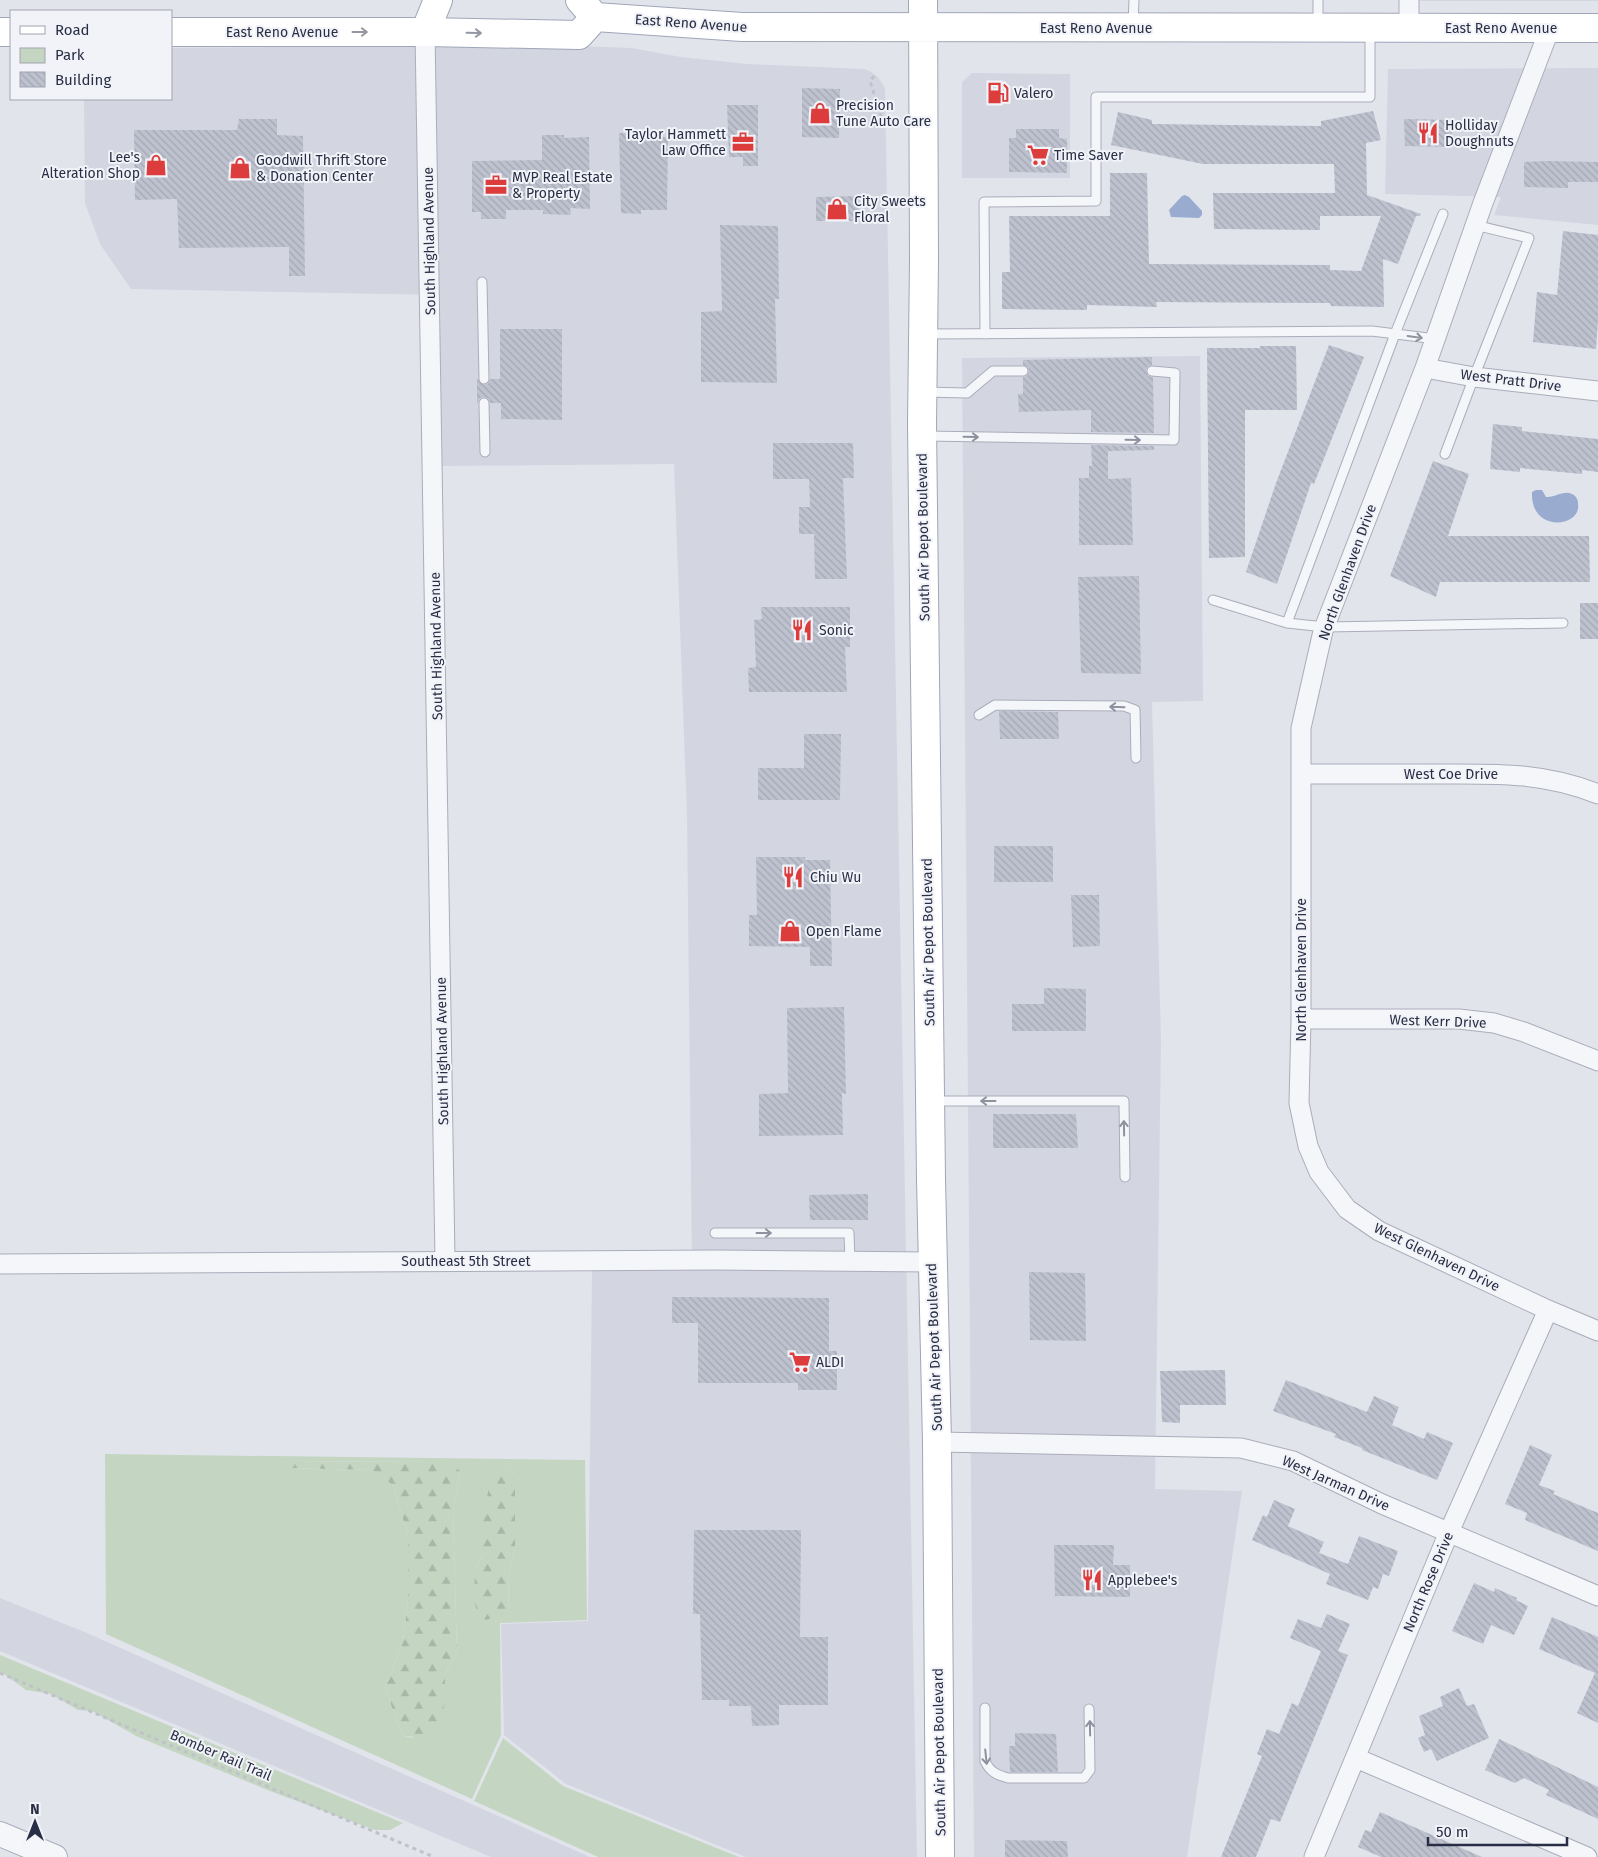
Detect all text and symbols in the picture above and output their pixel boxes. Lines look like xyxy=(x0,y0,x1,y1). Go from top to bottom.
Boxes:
legend xyxy=(10,10,172,100)
street label: East Reno Avenue xyxy=(634,11,748,36)
street label: East Reno Avenue xyxy=(1040,20,1152,37)
street label: East Reno Avenue xyxy=(1445,20,1557,37)
text: Road xyxy=(55,21,90,39)
street label: East Reno Avenue xyxy=(226,24,338,41)
one-way arrow xyxy=(352,27,368,37)
one-way arrow xyxy=(466,28,482,38)
text: Park xyxy=(55,46,85,64)
text: Building xyxy=(55,71,111,89)
fuel station icon: Valero xyxy=(985,80,1011,106)
place label: Valero xyxy=(1014,85,1054,102)
place label: Precision Tune Auto Care xyxy=(836,97,931,130)
shop icon: Precision Tune Auto Care xyxy=(807,100,833,126)
place label: Holliday Doughnuts xyxy=(1445,117,1514,150)
restaurant icon: Holliday Doughnuts xyxy=(1415,120,1441,146)
place label: Taylor Hammett Law Office xyxy=(625,126,727,159)
office icon: Taylor Hammett Law Office xyxy=(730,129,756,155)
supermarket icon: Time Saver xyxy=(1025,142,1051,168)
place label: Time Saver xyxy=(1054,147,1124,164)
place label: Lee's Alteration Shop xyxy=(41,149,140,182)
shop icon: Lee's Alteration Shop xyxy=(143,152,169,178)
place label: Goodwill Thrift Store & Donation Center xyxy=(256,152,387,185)
shop icon: Goodwill Thrift Store & Donation Center xyxy=(227,155,253,181)
street label: South Highland Avenue xyxy=(420,167,439,315)
place label: MVP Real Estate & Property xyxy=(512,169,613,202)
office icon: MVP Real Estate & Property xyxy=(483,172,509,198)
place label: City Sweets Floral xyxy=(854,193,926,226)
shop icon: City Sweets Floral xyxy=(824,196,850,222)
one-way arrow xyxy=(1407,332,1423,342)
street label: West Pratt Drive xyxy=(1460,366,1562,395)
one-way arrow xyxy=(962,432,978,442)
one-way arrow xyxy=(1124,435,1141,445)
street label: South Air Depot Boulevard xyxy=(914,453,933,621)
street label: North Glenhaven Drive xyxy=(1315,502,1380,643)
street label: South Highland Avenue xyxy=(427,572,446,720)
restaurant icon: Sonic xyxy=(789,617,815,643)
place label: Sonic xyxy=(819,622,854,639)
one-way arrow xyxy=(1109,702,1125,711)
street label: West Coe Drive xyxy=(1404,766,1498,783)
street label: South Air Depot Boulevard xyxy=(919,858,938,1026)
restaurant icon: Chiu Wu xyxy=(780,864,806,890)
place label: Chiu Wu xyxy=(810,869,861,886)
street label: North Glenhaven Drive xyxy=(1293,898,1310,1042)
shop icon: Open Flame xyxy=(777,918,803,944)
place label: Open Flame xyxy=(806,923,882,940)
street label: South Highland Avenue xyxy=(433,977,452,1125)
street label: West Kerr Drive xyxy=(1389,1011,1487,1032)
one-way arrow xyxy=(980,1096,996,1106)
one-way arrow xyxy=(1119,1120,1129,1136)
street label: West Glenhaven Drive xyxy=(1371,1220,1502,1295)
one-way arrow xyxy=(756,1228,772,1238)
street label: Southeast 5th Street xyxy=(401,1253,532,1270)
street label: South Air Depot Boulevard xyxy=(923,1263,946,1431)
supermarket icon: ALDI xyxy=(787,1349,813,1375)
place label: ALDI xyxy=(816,1354,844,1371)
street label: West Jarman Drive xyxy=(1279,1452,1392,1515)
street label: North Rose Drive xyxy=(1400,1530,1457,1635)
restaurant icon: Applebee's xyxy=(1079,1567,1105,1593)
place label: Applebee's xyxy=(1108,1572,1178,1589)
street label: South Air Depot Boulevard xyxy=(930,1668,949,1836)
one-way arrow xyxy=(1085,1720,1095,1736)
street label: Bomber Rail Trail xyxy=(167,1726,274,1785)
one-way arrow xyxy=(981,1748,991,1764)
north arrow xyxy=(10,1797,60,1847)
text: N xyxy=(30,1801,40,1818)
scale bar xyxy=(1428,1814,1567,1846)
text: 50 m xyxy=(1436,1823,1469,1841)

